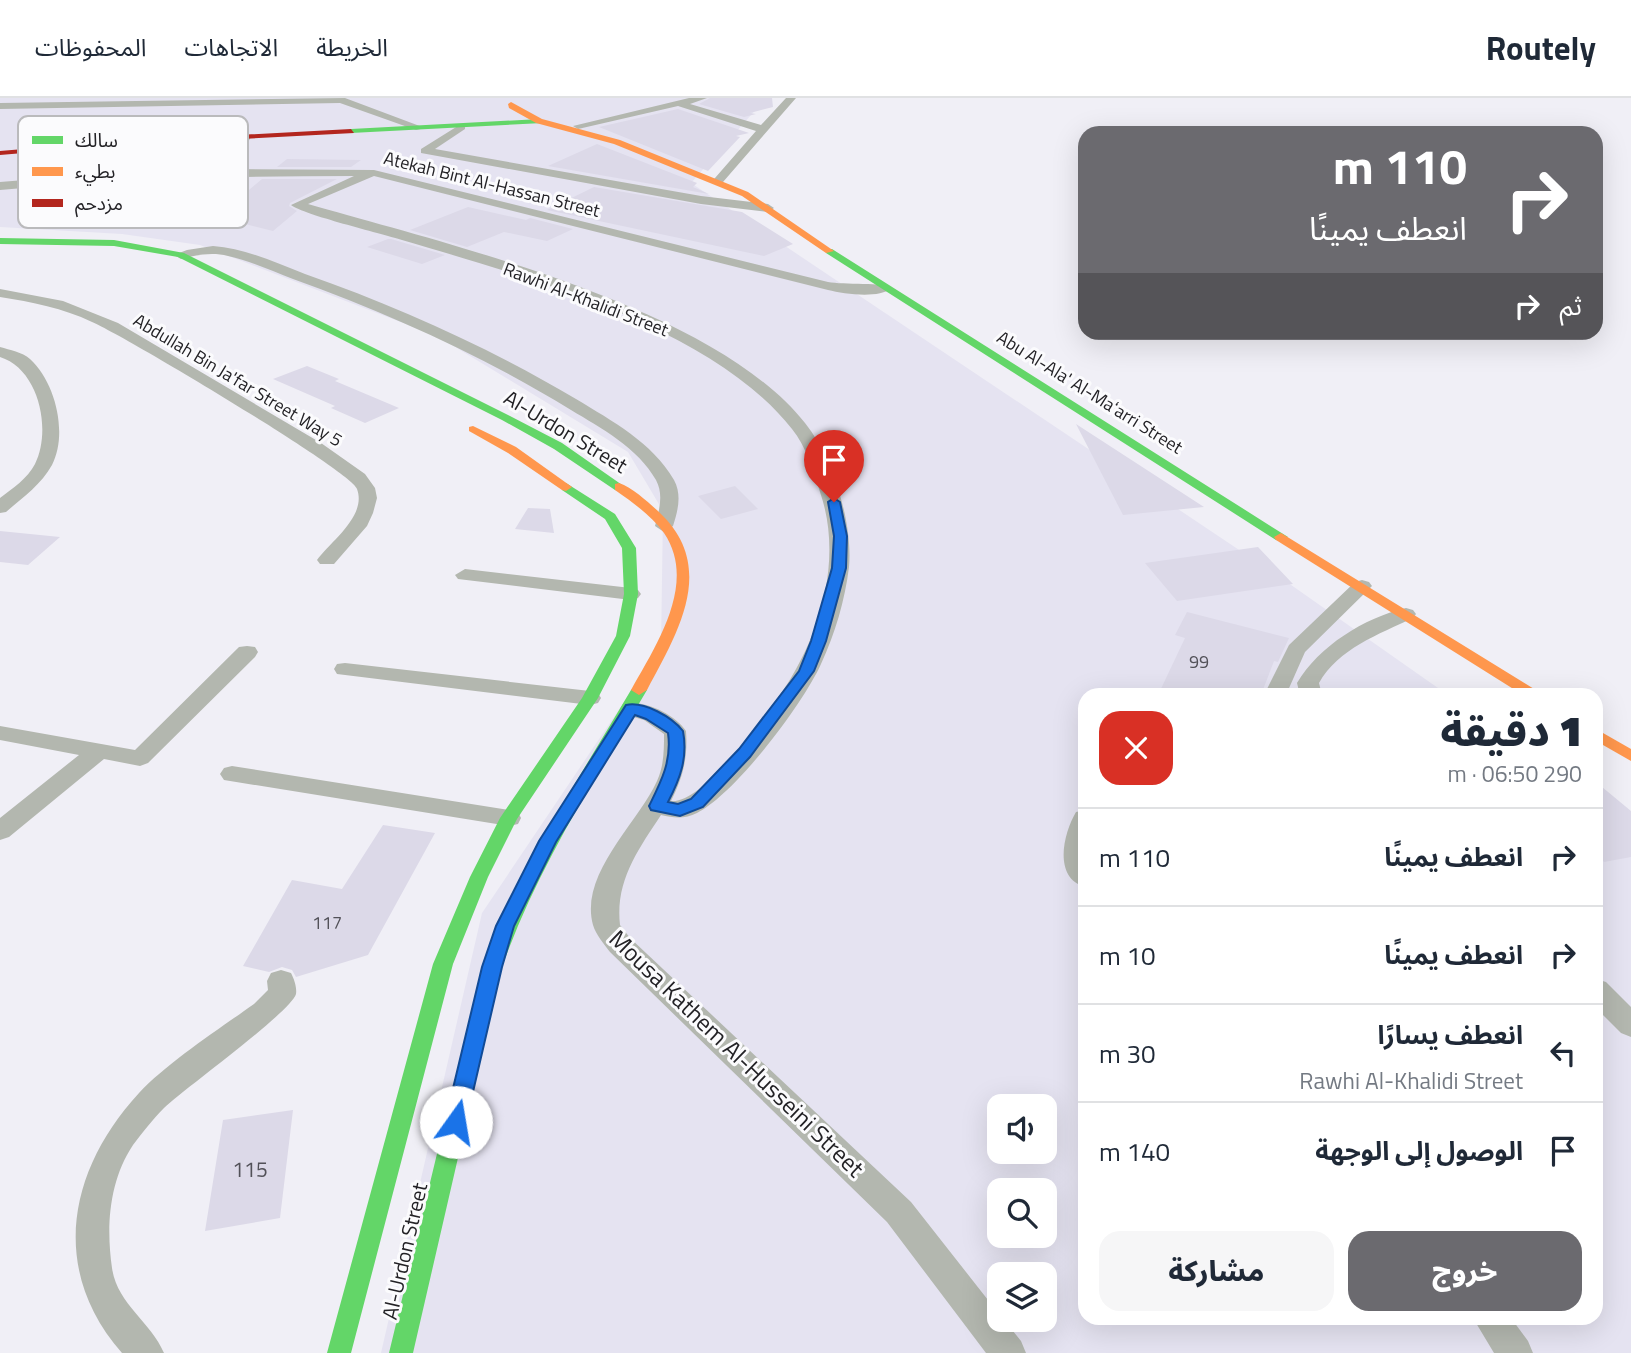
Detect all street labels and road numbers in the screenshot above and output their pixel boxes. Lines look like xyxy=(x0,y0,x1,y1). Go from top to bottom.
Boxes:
street label: Atekah Bint Al-Hassan Street xyxy=(381,144,603,224)
street label: Rawhi Al-Khalidi Street xyxy=(499,255,673,343)
street label: Abdullah Bin Ja'far Street Way 5 xyxy=(128,307,348,453)
street label: Abu Al-Ala' Al-Maʻarri Street xyxy=(992,324,1189,461)
street label: Al-Urdon Street xyxy=(498,381,634,481)
street label: Mousa Kathem Al-Husseini Street xyxy=(601,921,873,1185)
street label: Al-Urdon Street xyxy=(373,1179,435,1322)

